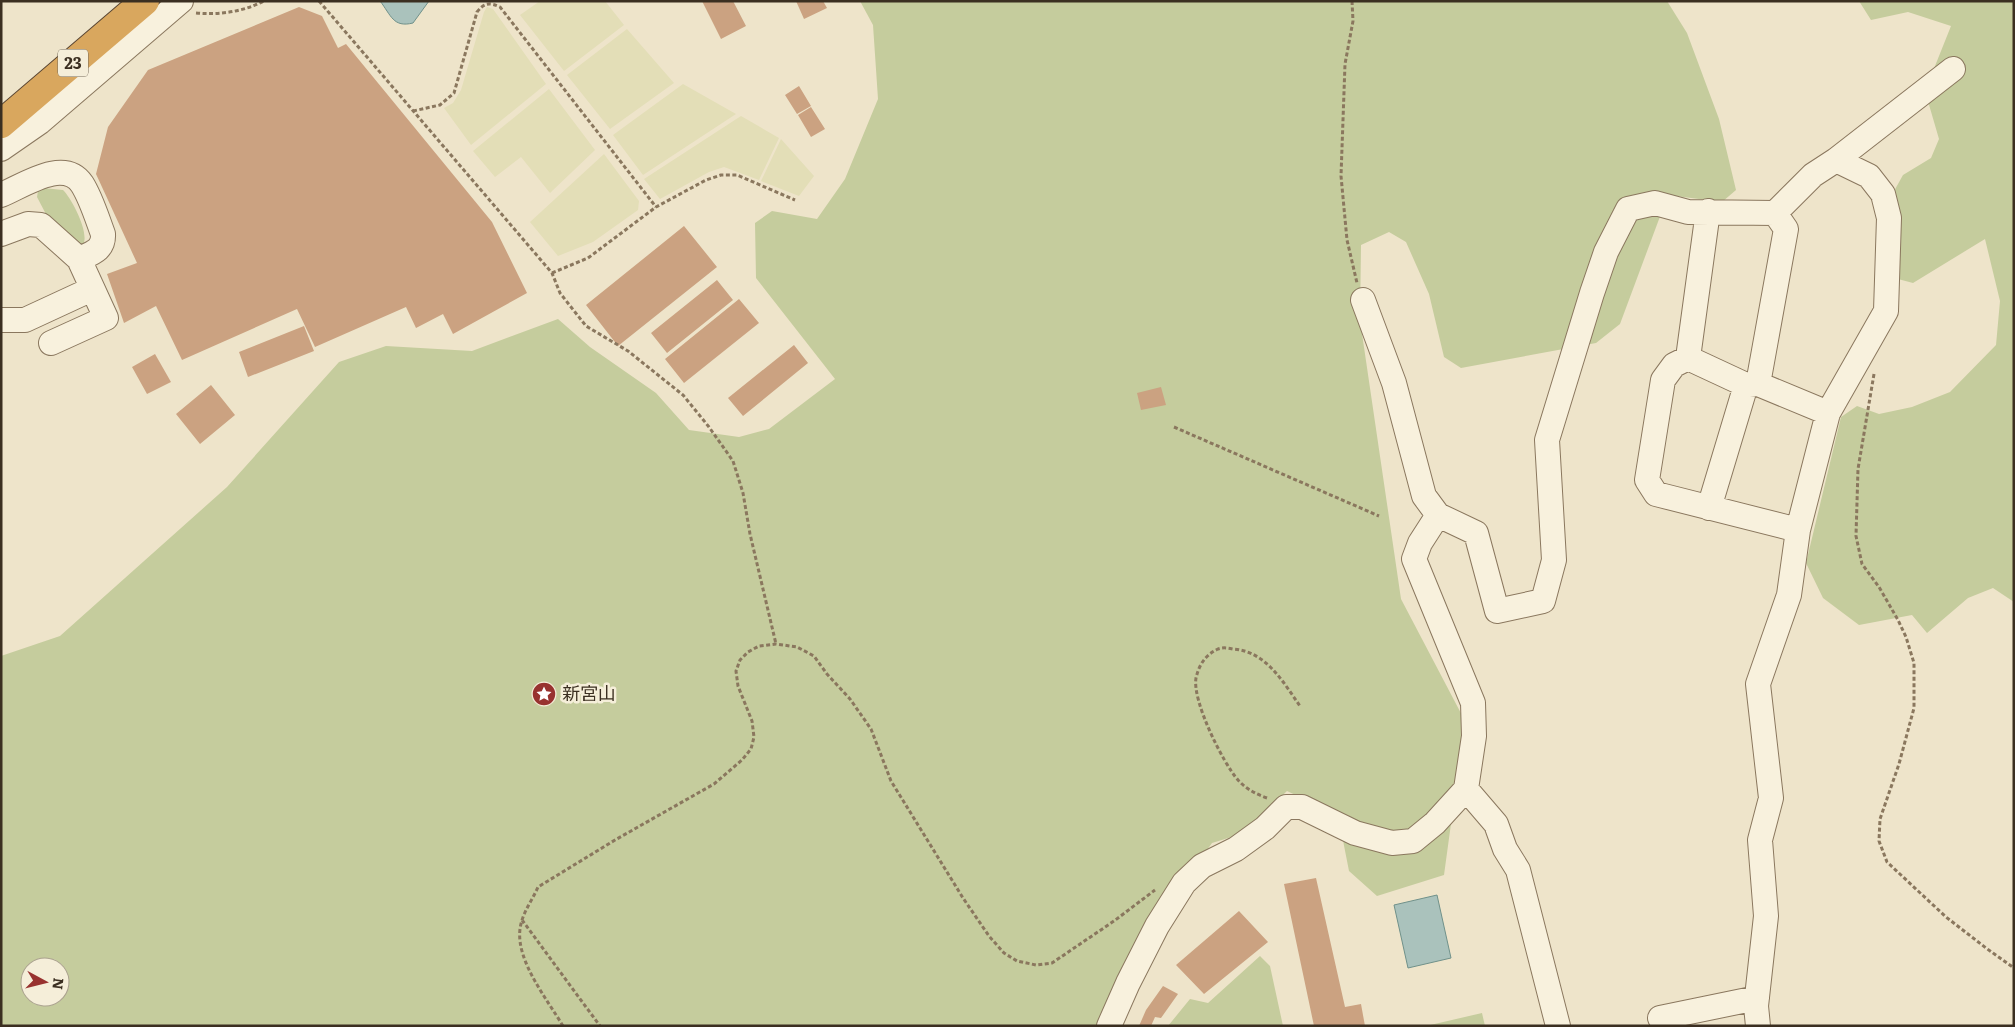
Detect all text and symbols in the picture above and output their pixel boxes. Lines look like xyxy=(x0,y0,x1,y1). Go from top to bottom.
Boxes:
road number: 23 xyxy=(58,49,88,76)
place label: 新宮山 xyxy=(562,679,616,706)
place icon: 新宮山 xyxy=(531,681,557,707)
north arrow xyxy=(20,957,70,1007)
text: N xyxy=(48,977,70,991)

